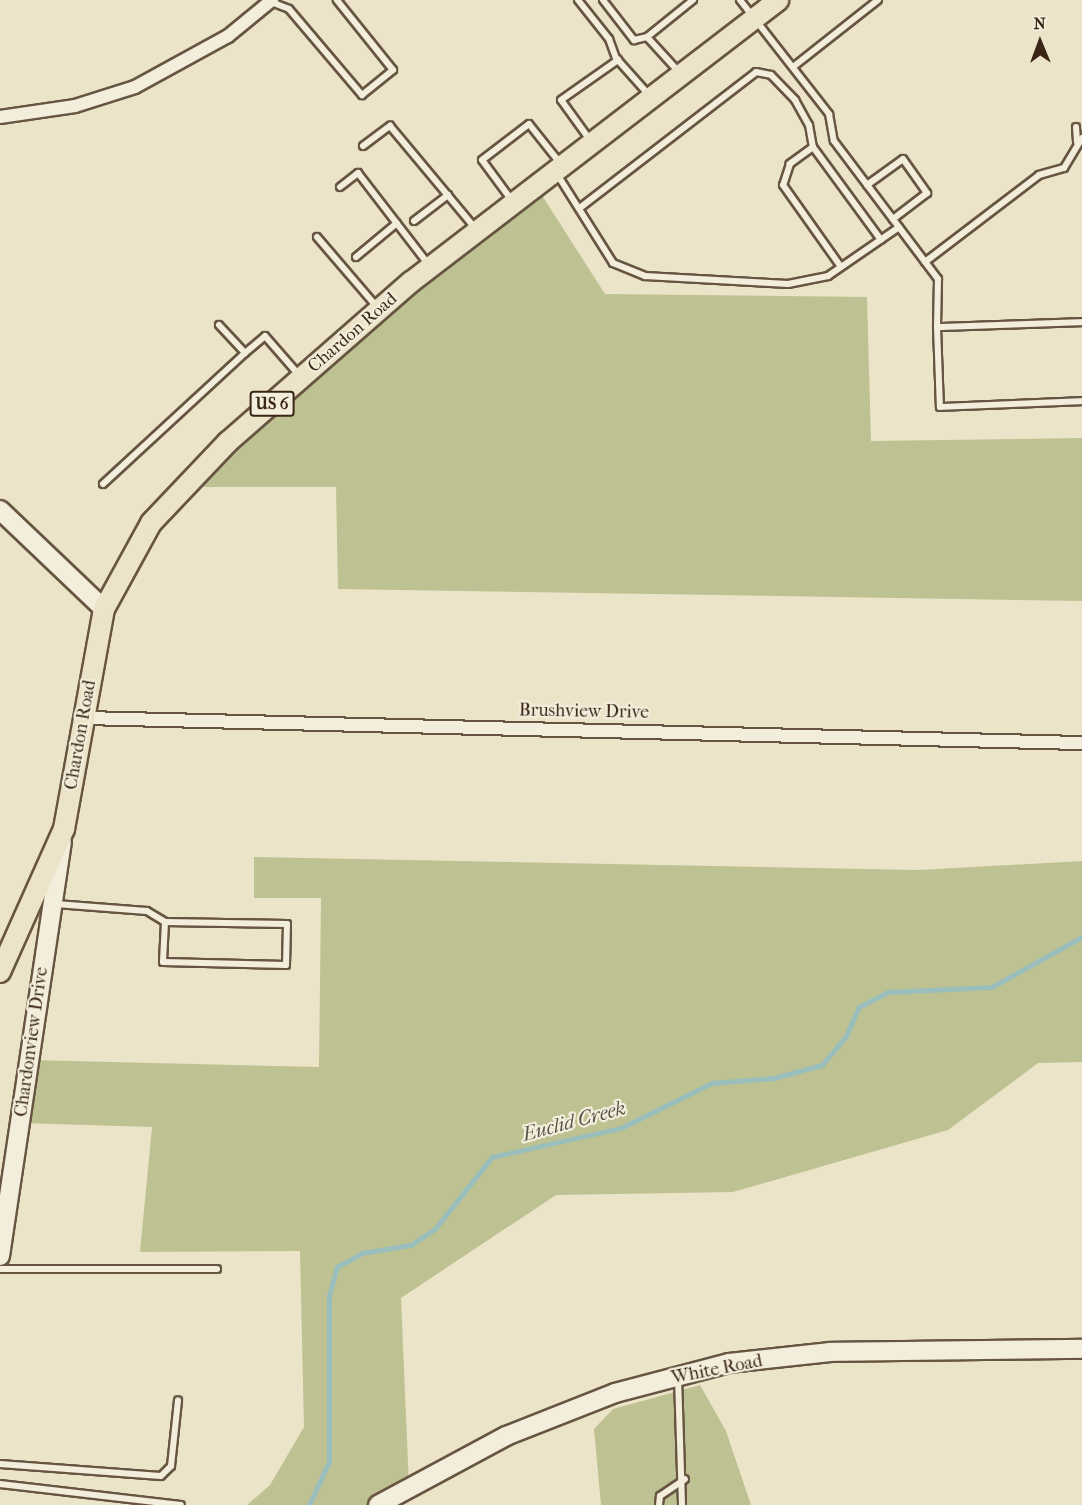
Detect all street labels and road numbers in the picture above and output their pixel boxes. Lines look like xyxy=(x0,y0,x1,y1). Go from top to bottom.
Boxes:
street label: Chardon Road xyxy=(304,288,402,378)
road number: US 6 xyxy=(250,391,294,417)
street label: Chardon Road xyxy=(61,678,101,792)
street label: Brushview Drive xyxy=(519,700,649,724)
street label: Chardonview Drive xyxy=(11,966,53,1118)
street label: White Road xyxy=(670,1351,764,1389)

